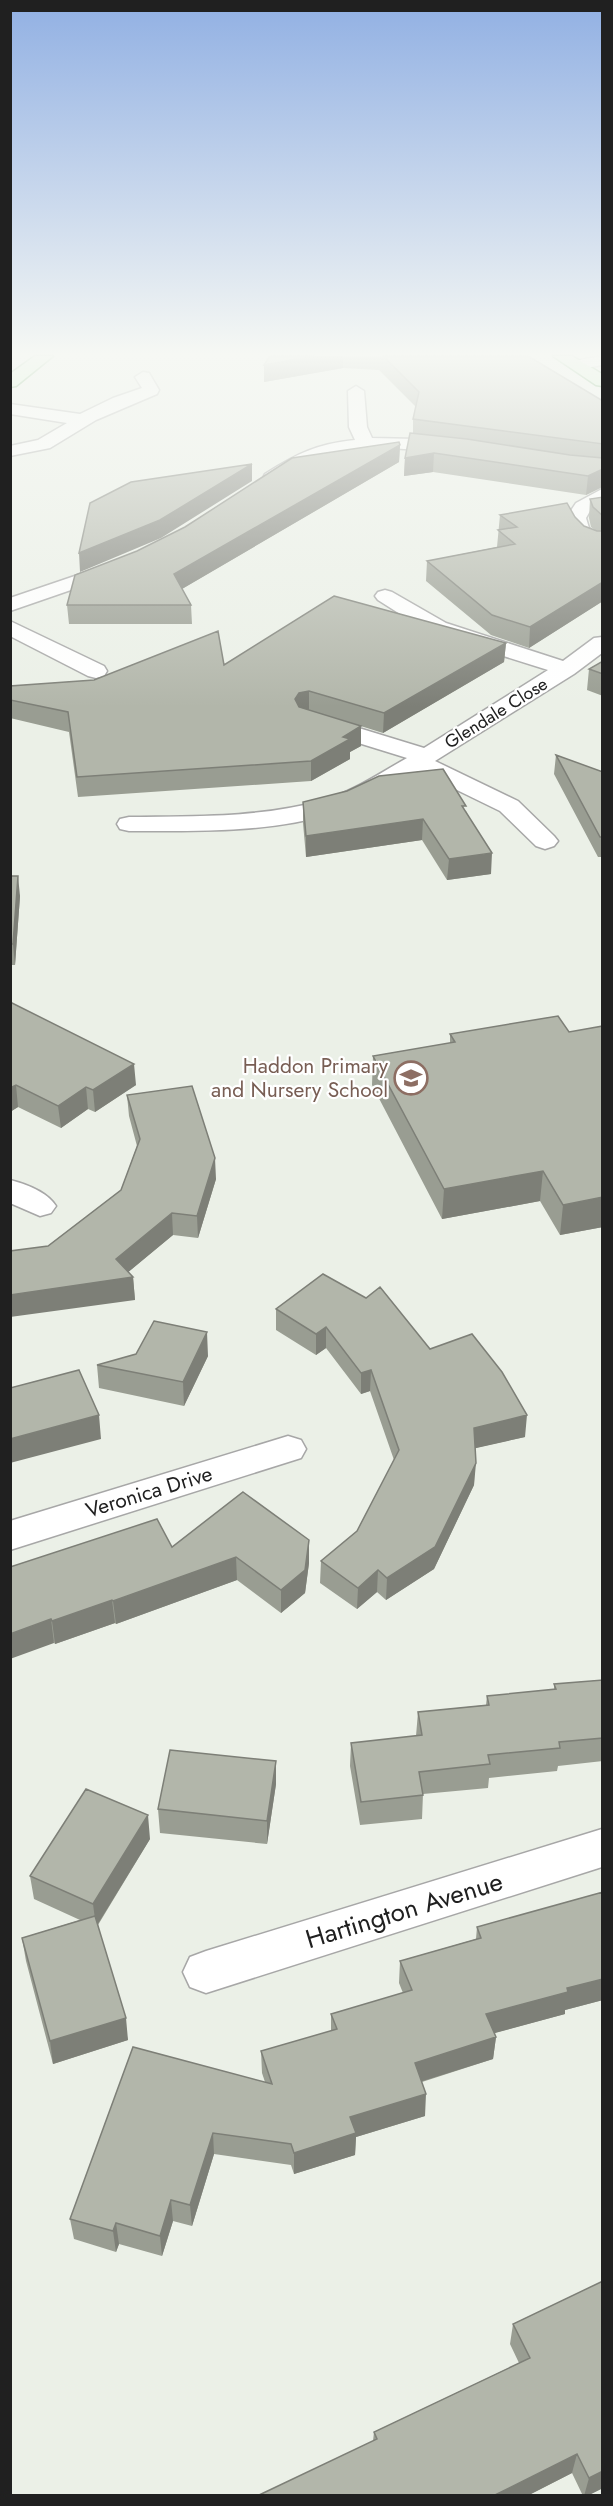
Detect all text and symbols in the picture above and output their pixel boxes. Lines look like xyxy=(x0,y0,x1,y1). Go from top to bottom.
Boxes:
street label: Glendale Close xyxy=(439,671,553,755)
place label: Haddon Primary and Nursery School xyxy=(211,1051,389,1105)
school or university icon: Haddon Primary and Nursery School xyxy=(393,1060,429,1096)
street label: Veronica Drive xyxy=(82,1458,216,1525)
street label: Hartington Avenue xyxy=(301,1862,507,1958)

